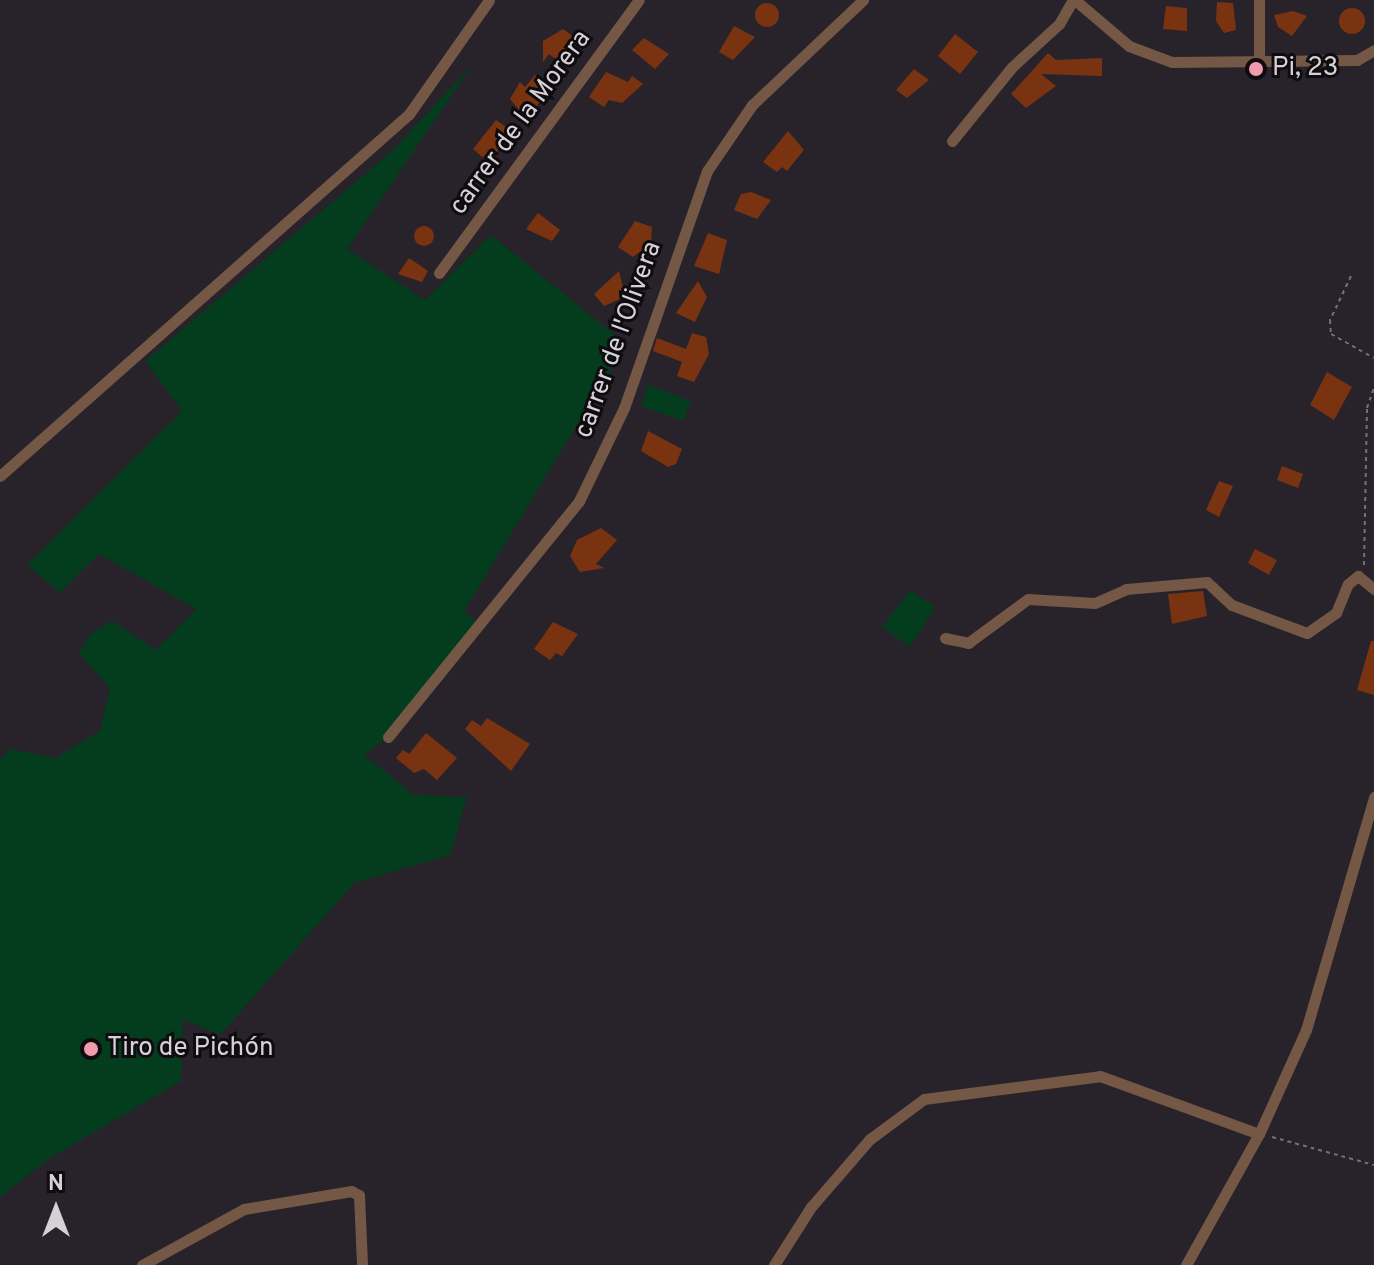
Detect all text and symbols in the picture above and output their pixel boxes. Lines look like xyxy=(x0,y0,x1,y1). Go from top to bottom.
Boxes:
street label: carrer de la Morera xyxy=(444,25,598,221)
place label: Pi, 23 xyxy=(1272,53,1339,85)
marker: Pi, 23 xyxy=(1247,60,1265,78)
street label: carrer de l'Olivera xyxy=(569,237,669,443)
place label: Tiro de Pichón xyxy=(107,1033,274,1065)
marker: Tiro de Pichón xyxy=(82,1040,100,1058)
north arrow xyxy=(16,1169,96,1249)
text: N xyxy=(48,1171,64,1198)

